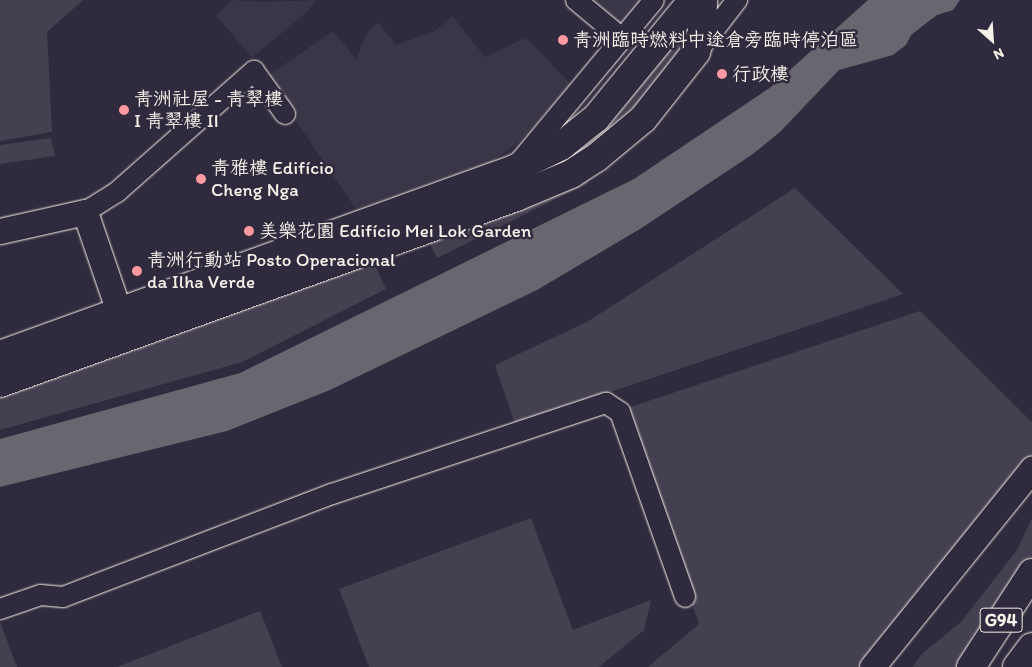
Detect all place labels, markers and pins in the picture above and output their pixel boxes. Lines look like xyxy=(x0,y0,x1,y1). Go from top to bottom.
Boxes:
place label: 青洲臨時燃料中途倉旁臨時停泊區 xyxy=(573,29,858,51)
marker: 青洲臨時燃料中途倉旁臨時停泊區 xyxy=(557,34,569,46)
place label: 行政樓 xyxy=(732,63,789,85)
marker: 行政樓 xyxy=(716,68,728,80)
place label: 青洲社屋 - 青翠樓 I 青翠樓 II xyxy=(134,88,283,132)
marker: 青洲社屋 - 青翠樓 I 青翠樓 II xyxy=(118,104,130,116)
place label: 青雅樓 Edifício Cheng Nga xyxy=(211,157,334,201)
marker: 青雅樓 Edifício Cheng Nga xyxy=(195,173,207,185)
place label: 美樂花園 Edifício Mei Lok Garden xyxy=(259,220,532,242)
marker: 美樂花園 Edifício Mei Lok Garden xyxy=(243,225,255,237)
place label: 青洲行動站 Posto Operacional da Ilha Verde xyxy=(147,249,394,293)
marker: 青洲行動站 Posto Operacional da Ilha Verde xyxy=(131,265,143,277)

